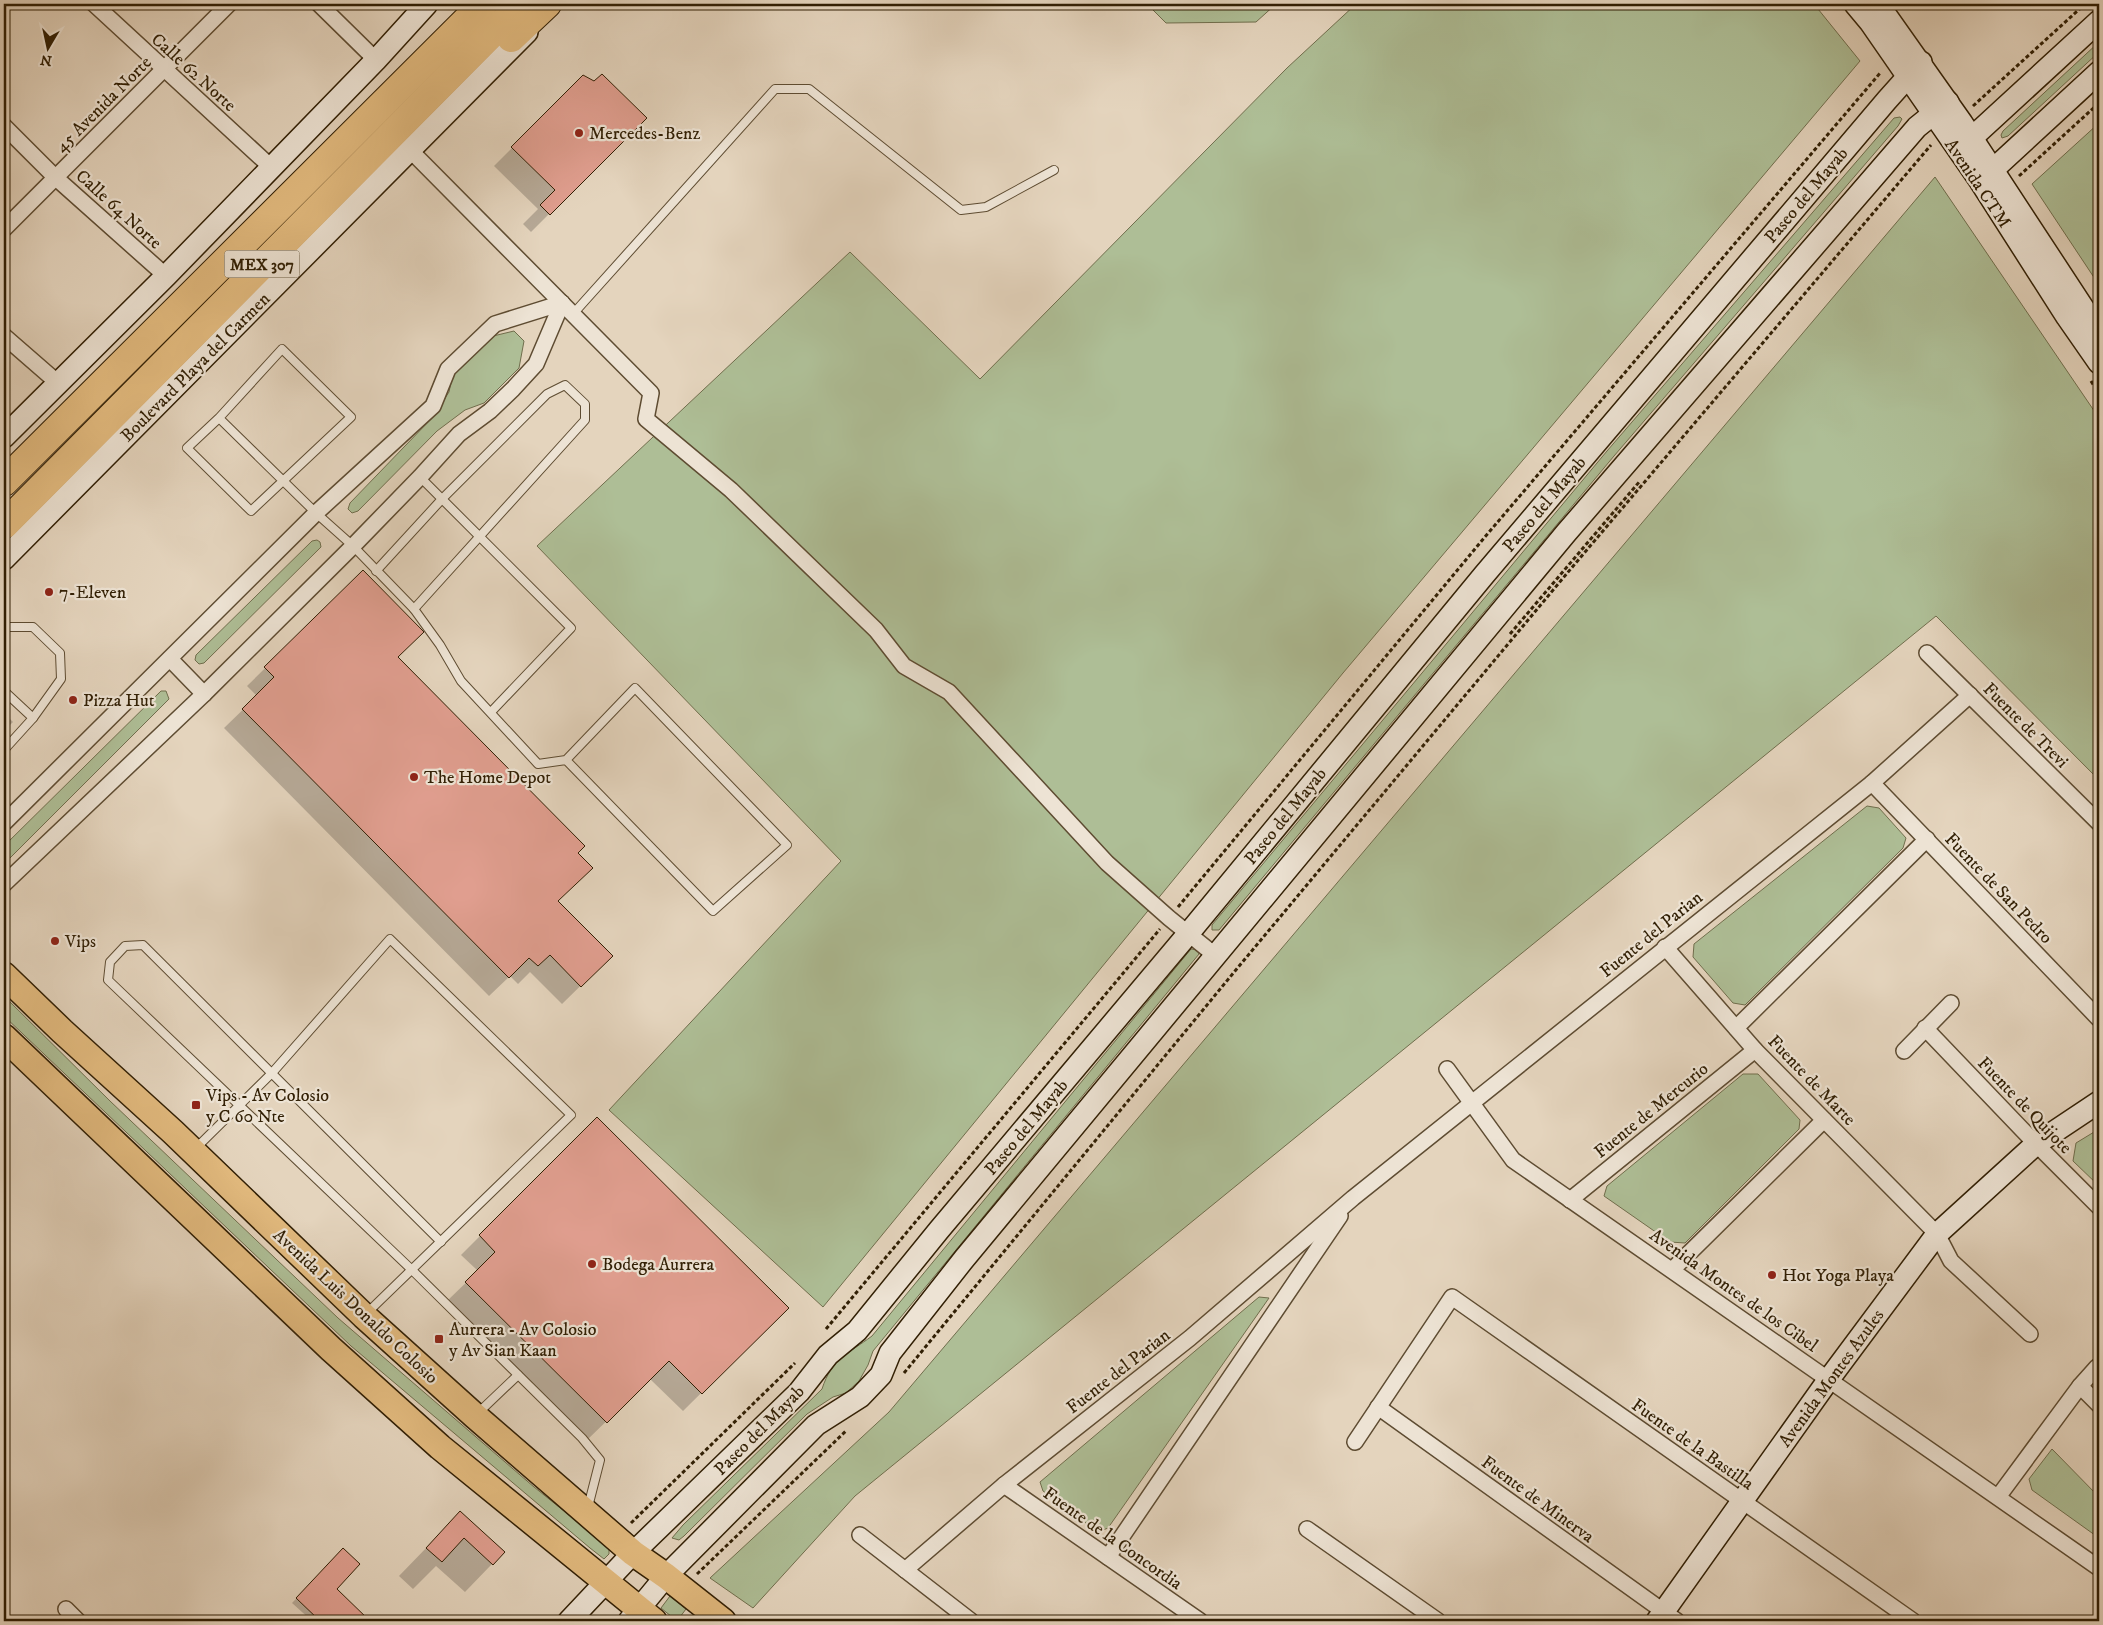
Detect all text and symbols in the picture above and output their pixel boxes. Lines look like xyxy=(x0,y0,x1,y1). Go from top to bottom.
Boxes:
north arrow xyxy=(22,22,72,72)
street label: Calle 62 Norte xyxy=(146,29,240,117)
text: N xyxy=(39,50,53,70)
street label: 45 Avenida Norte xyxy=(51,52,156,157)
place label: Mercedes-Benz xyxy=(589,123,700,145)
marker: Mercedes-Benz xyxy=(573,127,585,139)
street label: Avenida CTM xyxy=(1939,135,2015,232)
street label: Paseo del Mayab xyxy=(1760,143,1853,248)
street label: Calle 64 Norte xyxy=(71,165,166,254)
road number: MEX 307 xyxy=(224,250,300,278)
street label: Boulevard Playa del Carmen xyxy=(116,288,275,447)
street label: Paseo del Mayab xyxy=(1498,452,1591,557)
place label: 7-Eleven xyxy=(59,582,127,604)
marker: 7-Eleven xyxy=(43,586,55,598)
street label: Fuente de Trevi xyxy=(1978,678,2073,773)
place label: Pizza Hut xyxy=(83,690,155,712)
marker: Pizza Hut xyxy=(67,694,79,706)
street label: Paseo del Mayab xyxy=(1240,764,1332,870)
place label: The Home Depot xyxy=(424,767,551,789)
marker: The Home Depot xyxy=(408,771,420,783)
street label: Fuente de San Pedro xyxy=(1940,829,2057,949)
street label: Fuente del Parian xyxy=(1596,886,1708,983)
place label: Vips xyxy=(64,931,96,953)
marker: Vips xyxy=(49,935,61,947)
street label: Fuente de Marte xyxy=(1763,1031,1860,1131)
street label: Fuente de Quijote xyxy=(1972,1053,2076,1159)
street label: Fuente de Mercurio xyxy=(1590,1058,1713,1163)
street label: Paseo del Mayab xyxy=(980,1075,1073,1180)
place label: Vips - Av Colosio y C 60 Nte xyxy=(205,1085,329,1128)
marker: Vips - Av Colosio y C 60 Nte xyxy=(190,1099,202,1111)
street label: Avenida Montes de los Cibel xyxy=(1645,1224,1822,1358)
street label: Avenida Luis Donaldo Colosio xyxy=(268,1225,443,1389)
place label: Bodega Aurrera xyxy=(602,1254,715,1276)
marker: Bodega Aurrera xyxy=(586,1258,598,1270)
place label: Hot Yoga Playa xyxy=(1782,1265,1894,1287)
marker: Hot Yoga Playa xyxy=(1766,1269,1778,1281)
street label: Avenida Montes Azules xyxy=(1774,1305,1889,1452)
place label: Aurrera - Av Colosio y Av Sian Kaan xyxy=(449,1319,597,1362)
street label: Fuente del Parian xyxy=(1062,1324,1175,1419)
marker: Aurrera - Av Colosio y Av Sian Kaan xyxy=(433,1333,445,1345)
street label: Paseo del Mayab xyxy=(710,1381,809,1480)
street label: Fuente de la Bastilla xyxy=(1627,1394,1758,1495)
street label: Fuente de Minerva xyxy=(1477,1452,1598,1548)
street label: Fuente de la Concordia xyxy=(1039,1483,1186,1595)

